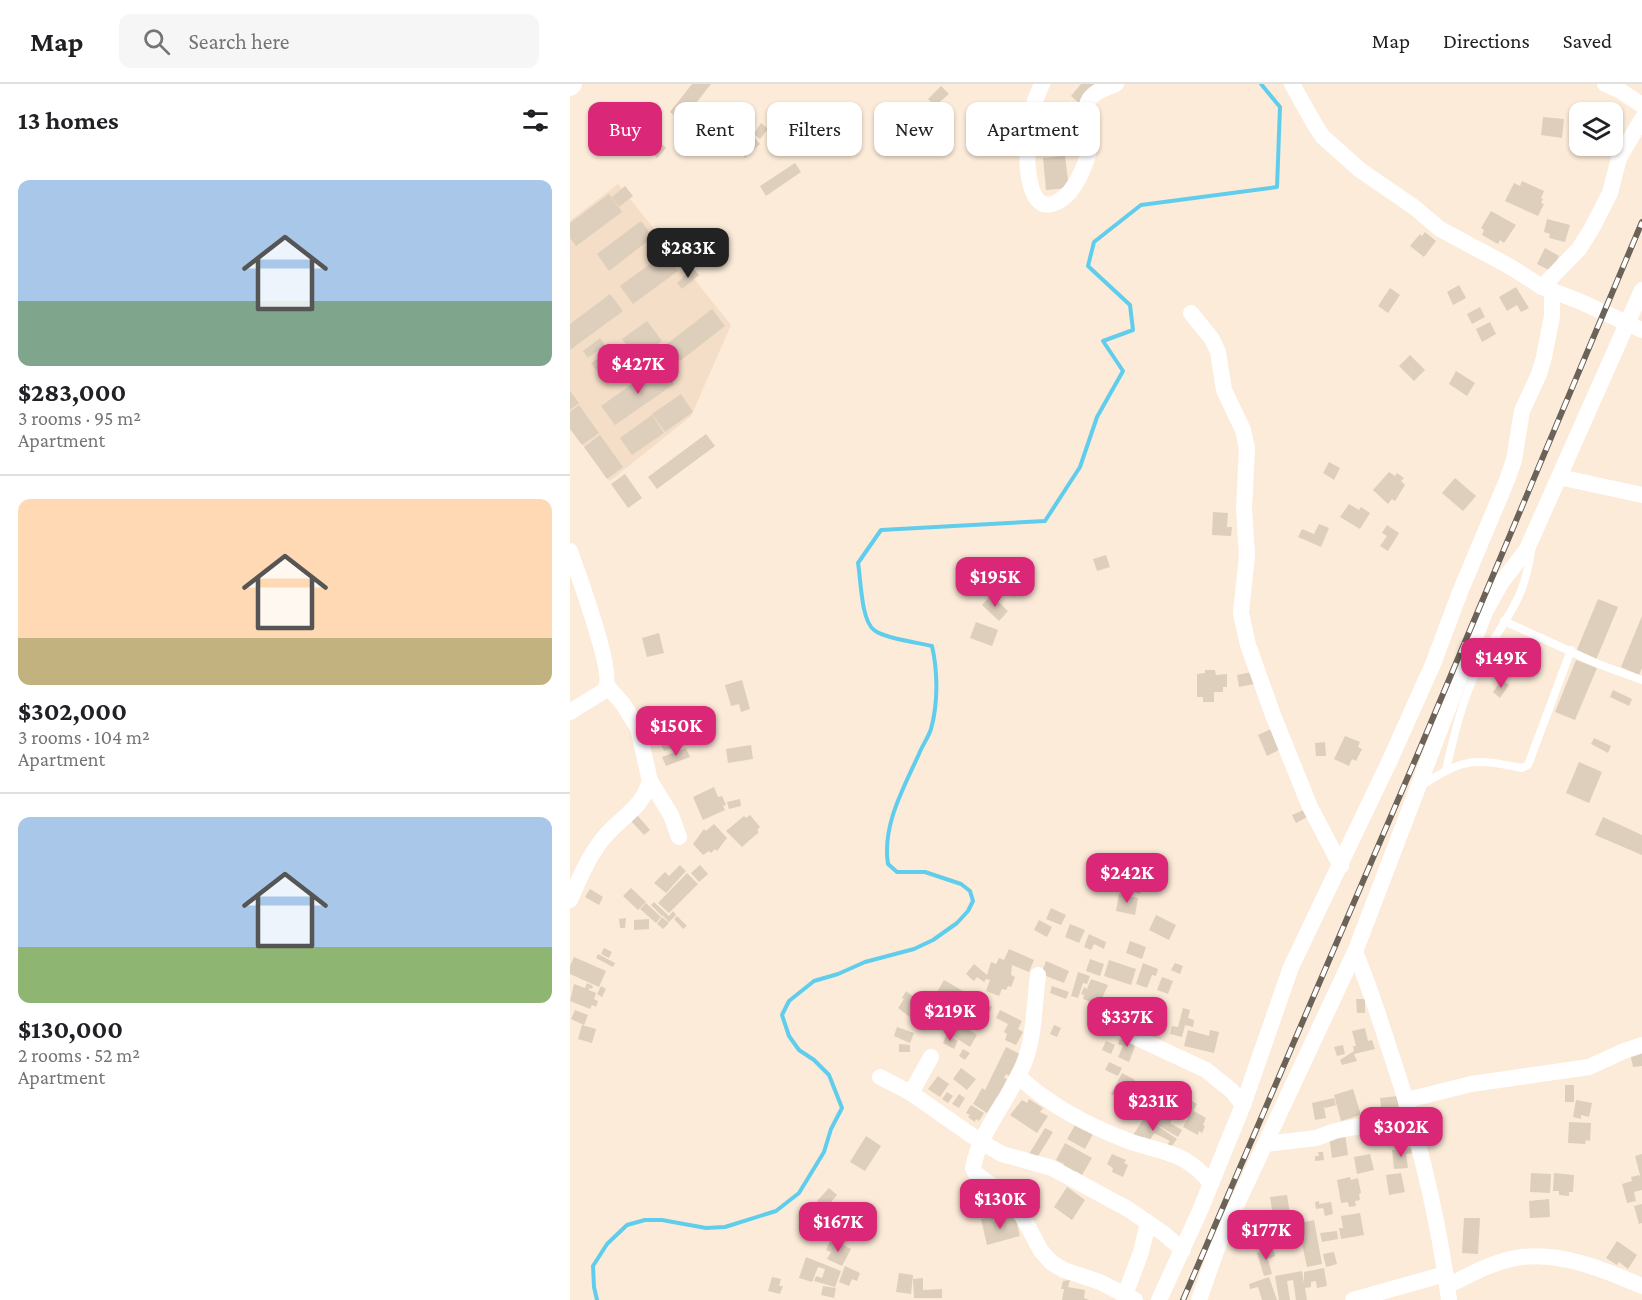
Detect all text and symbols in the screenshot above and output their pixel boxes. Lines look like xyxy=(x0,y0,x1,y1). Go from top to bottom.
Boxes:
search box xyxy=(119,14,539,68)
icon: search xyxy=(140,25,173,58)
text: Map xyxy=(30,26,83,57)
text: Search here xyxy=(188,29,289,54)
text: Map xyxy=(1372,29,1410,53)
text: Directions xyxy=(1443,29,1530,53)
text: Saved xyxy=(1563,29,1612,53)
chip: Buy xyxy=(588,102,662,156)
chip: Rent xyxy=(674,102,755,156)
chip: Filters xyxy=(767,102,862,156)
chip: New xyxy=(874,102,954,156)
chip: Apartment xyxy=(966,102,1100,156)
map controls xyxy=(1569,102,1623,156)
button: layers xyxy=(1569,102,1623,156)
icon: filters xyxy=(519,104,552,137)
text: 13 homes xyxy=(18,106,119,135)
icon: home xyxy=(231,219,339,327)
pin: $283K xyxy=(646,228,730,279)
text: $283K xyxy=(661,236,715,258)
pin: $427K xyxy=(596,344,680,395)
text: $427K xyxy=(612,352,664,374)
text: $283,000 xyxy=(18,378,126,407)
text: 3 rooms · 95 m² xyxy=(18,407,141,429)
text: Apartment xyxy=(18,429,105,451)
icon: home xyxy=(231,538,339,646)
pin: $195K xyxy=(953,557,1037,608)
text: $195K xyxy=(970,565,1020,587)
pin: $149K xyxy=(1459,638,1543,689)
text: $149K xyxy=(1475,646,1527,668)
text: $302,000 xyxy=(18,697,127,726)
pin: $150K xyxy=(634,706,718,757)
text: $150K xyxy=(650,714,702,736)
text: 3 rooms · 104 m² xyxy=(18,726,150,748)
text: Apartment xyxy=(18,748,105,770)
pin: $242K xyxy=(1085,853,1169,904)
icon: home xyxy=(231,856,339,964)
text: $242K xyxy=(1100,861,1154,883)
pin: $219K xyxy=(908,991,992,1042)
pin: $337K xyxy=(1085,997,1169,1048)
text: $219K xyxy=(924,999,976,1021)
text: $337K xyxy=(1101,1005,1153,1027)
text: $130,000 xyxy=(18,1015,123,1044)
text: 2 rooms · 52 m² xyxy=(18,1044,140,1066)
text: Apartment xyxy=(18,1066,105,1088)
pin: $231K xyxy=(1111,1081,1195,1132)
text: $231K xyxy=(1128,1089,1178,1111)
pin: $302K xyxy=(1359,1107,1443,1158)
text: $302K xyxy=(1374,1115,1428,1137)
pin: $130K xyxy=(958,1179,1042,1230)
text: $130K xyxy=(974,1187,1026,1209)
pin: $167K xyxy=(796,1202,880,1253)
text: $167K xyxy=(813,1210,863,1232)
pin: $177K xyxy=(1224,1210,1308,1261)
text: $177K xyxy=(1241,1218,1291,1240)

